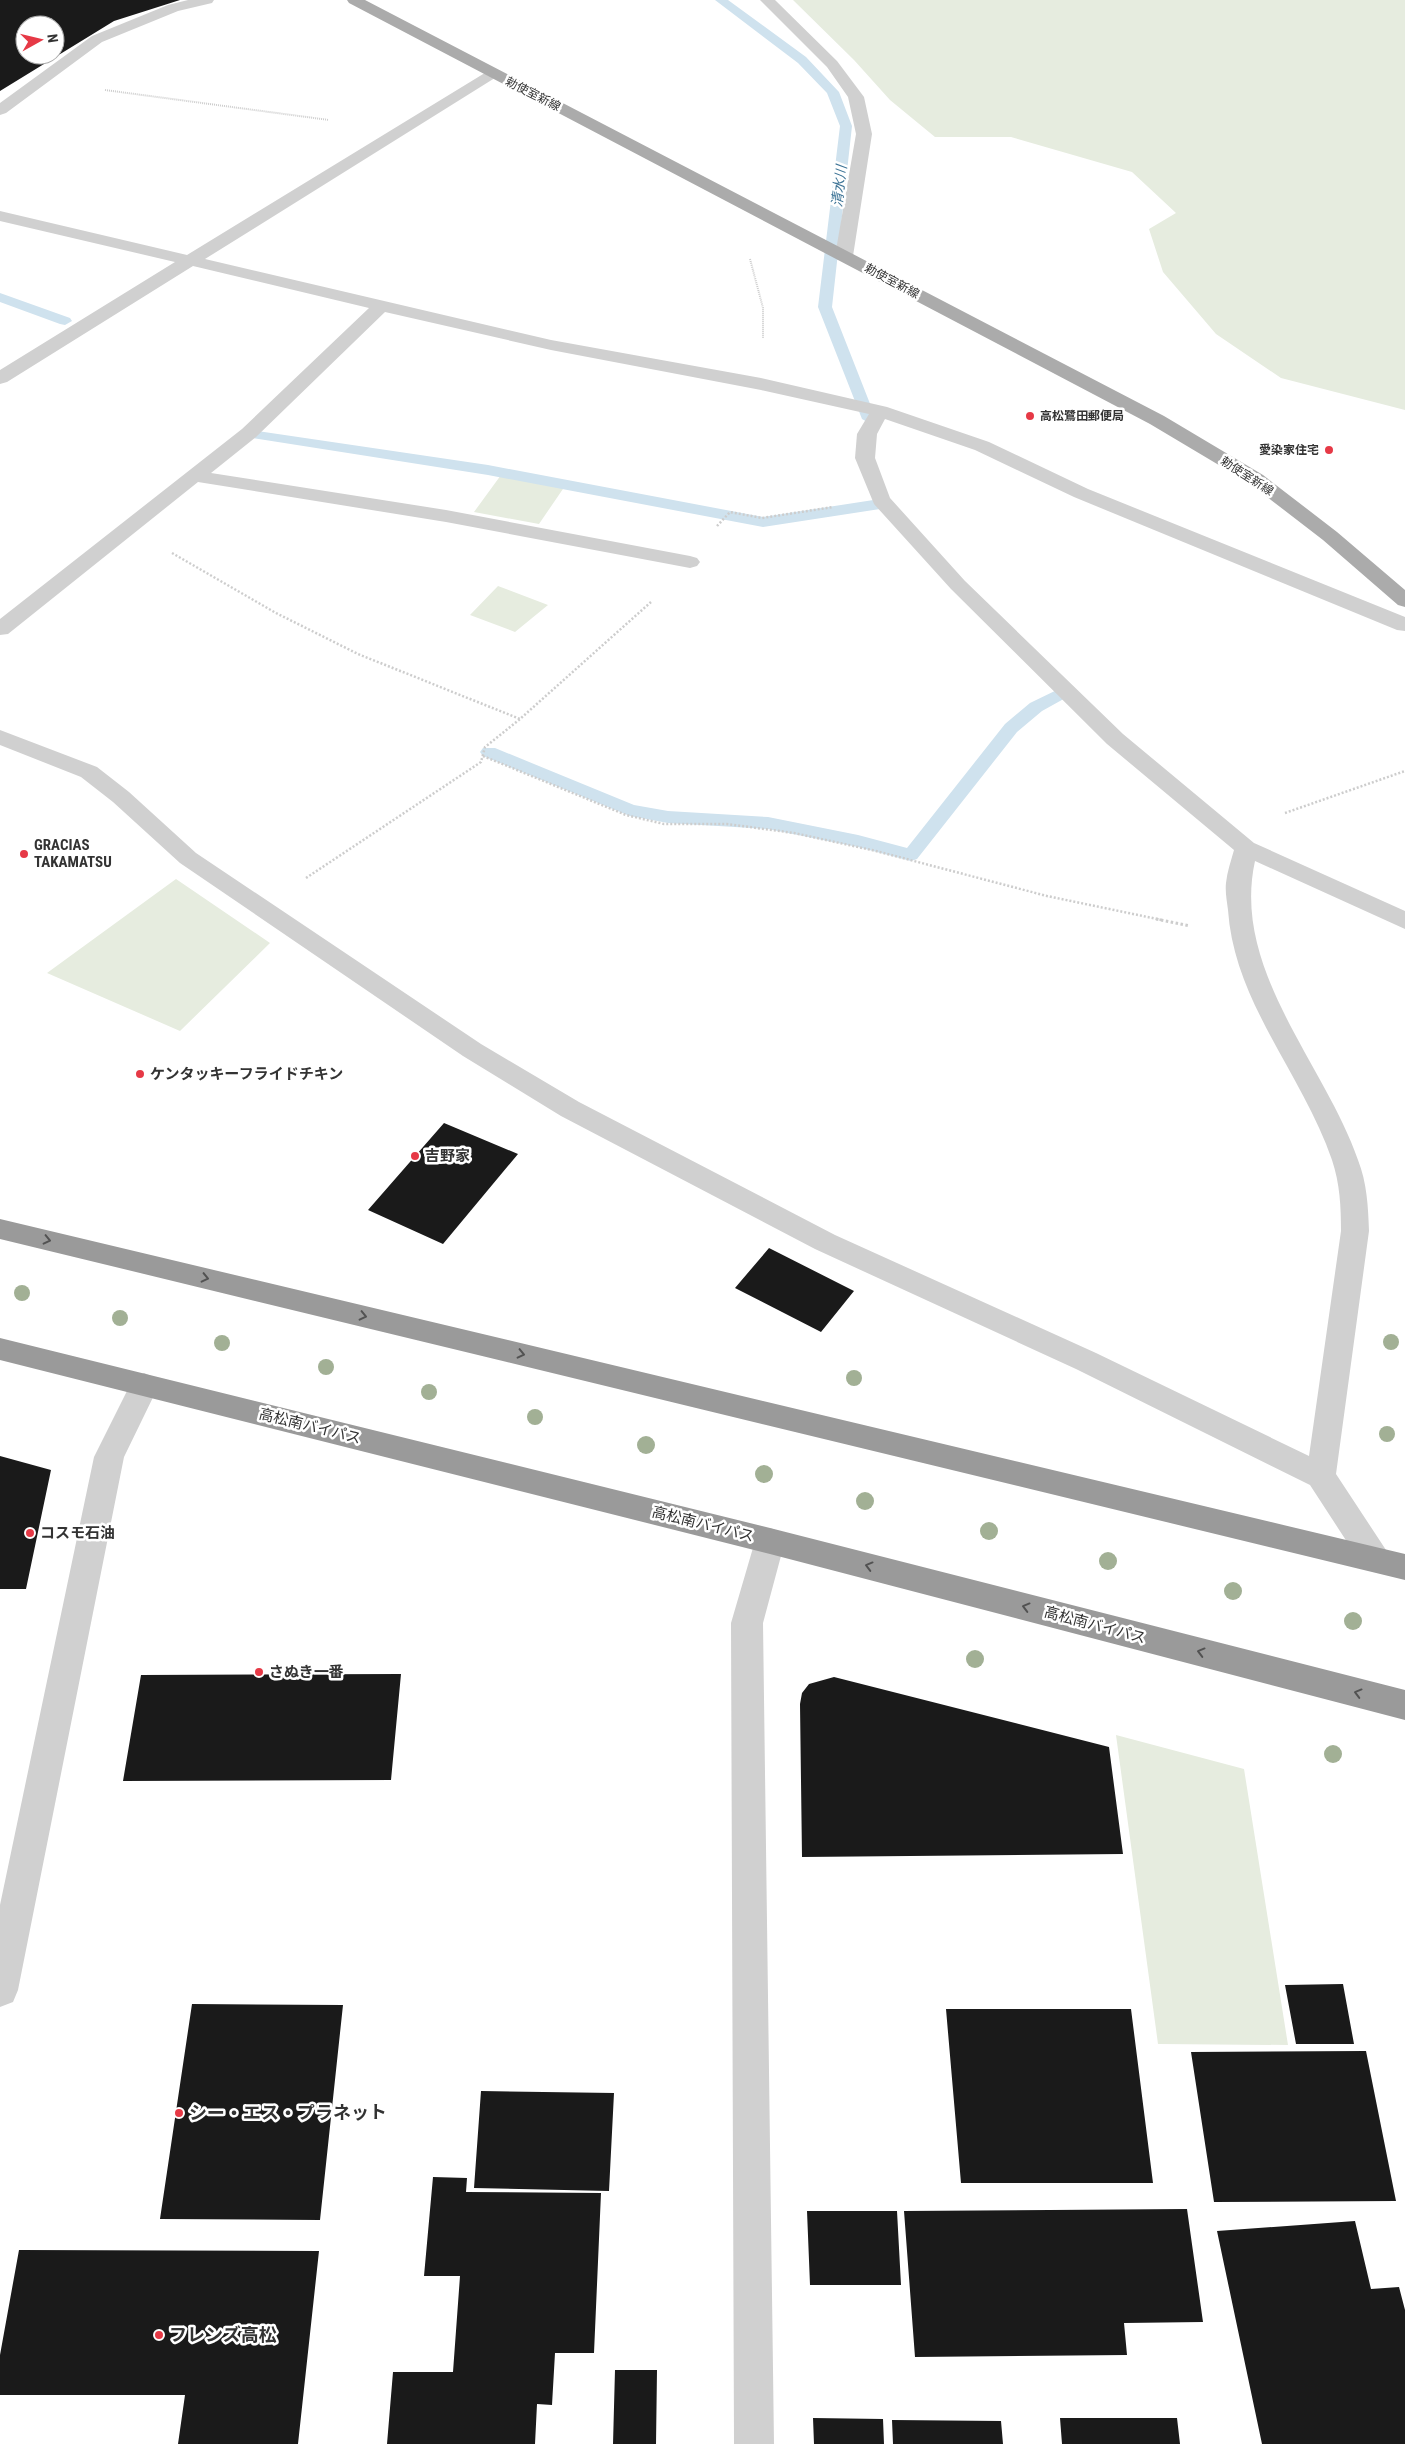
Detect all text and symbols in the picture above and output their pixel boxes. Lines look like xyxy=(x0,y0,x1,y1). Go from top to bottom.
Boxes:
north arrow xyxy=(15,15,65,65)
text: N xyxy=(44,33,61,44)
street label: 勅使室新線 xyxy=(503,74,563,114)
water label: 清水川 xyxy=(829,162,850,208)
street label: 勅使室新線 xyxy=(862,261,922,301)
place label: 高松鷺田郵便局 xyxy=(1040,409,1124,423)
marker: 高松鷺田郵便局 xyxy=(1024,410,1036,422)
place label: 愛染家住宅 xyxy=(1259,443,1319,457)
marker: 愛染家住宅 xyxy=(1323,444,1335,456)
street label: 勅使室新線 xyxy=(1218,454,1276,498)
place label: GRACIAS TAKAMATSU xyxy=(34,836,112,871)
marker: GRACIAS TAKAMATSU xyxy=(18,848,30,860)
place label: ケンタッキーフライドチキン xyxy=(150,1065,343,1083)
marker: ケンタッキーフライドチキン xyxy=(134,1068,146,1080)
place label: 吉野家 xyxy=(425,1147,470,1165)
marker: 吉野家 xyxy=(409,1150,421,1162)
one-way arrow xyxy=(43,1234,52,1245)
one-way arrow xyxy=(201,1272,210,1283)
one-way arrow xyxy=(359,1310,368,1321)
one-way arrow xyxy=(517,1348,526,1359)
street label: 高松南バイパス xyxy=(257,1405,363,1447)
street label: 高松南バイパス xyxy=(650,1503,756,1545)
place label: コスモ石油 xyxy=(40,1524,115,1542)
marker: コスモ石油 xyxy=(24,1527,36,1539)
one-way arrow xyxy=(865,1561,873,1572)
one-way arrow xyxy=(1022,1602,1031,1613)
street label: 高松南バイパス xyxy=(1042,1603,1148,1647)
one-way arrow xyxy=(1196,1647,1205,1658)
place label: さぬき一番 xyxy=(269,1663,344,1681)
marker: さぬき一番 xyxy=(253,1666,265,1678)
one-way arrow xyxy=(1353,1688,1362,1699)
place label: シー・エス・プラネット xyxy=(189,2102,387,2123)
marker: シー・エス・プラネット xyxy=(173,2107,185,2119)
place label: フレンズ高松 xyxy=(169,2324,277,2345)
marker: フレンズ高松 xyxy=(153,2329,165,2341)

